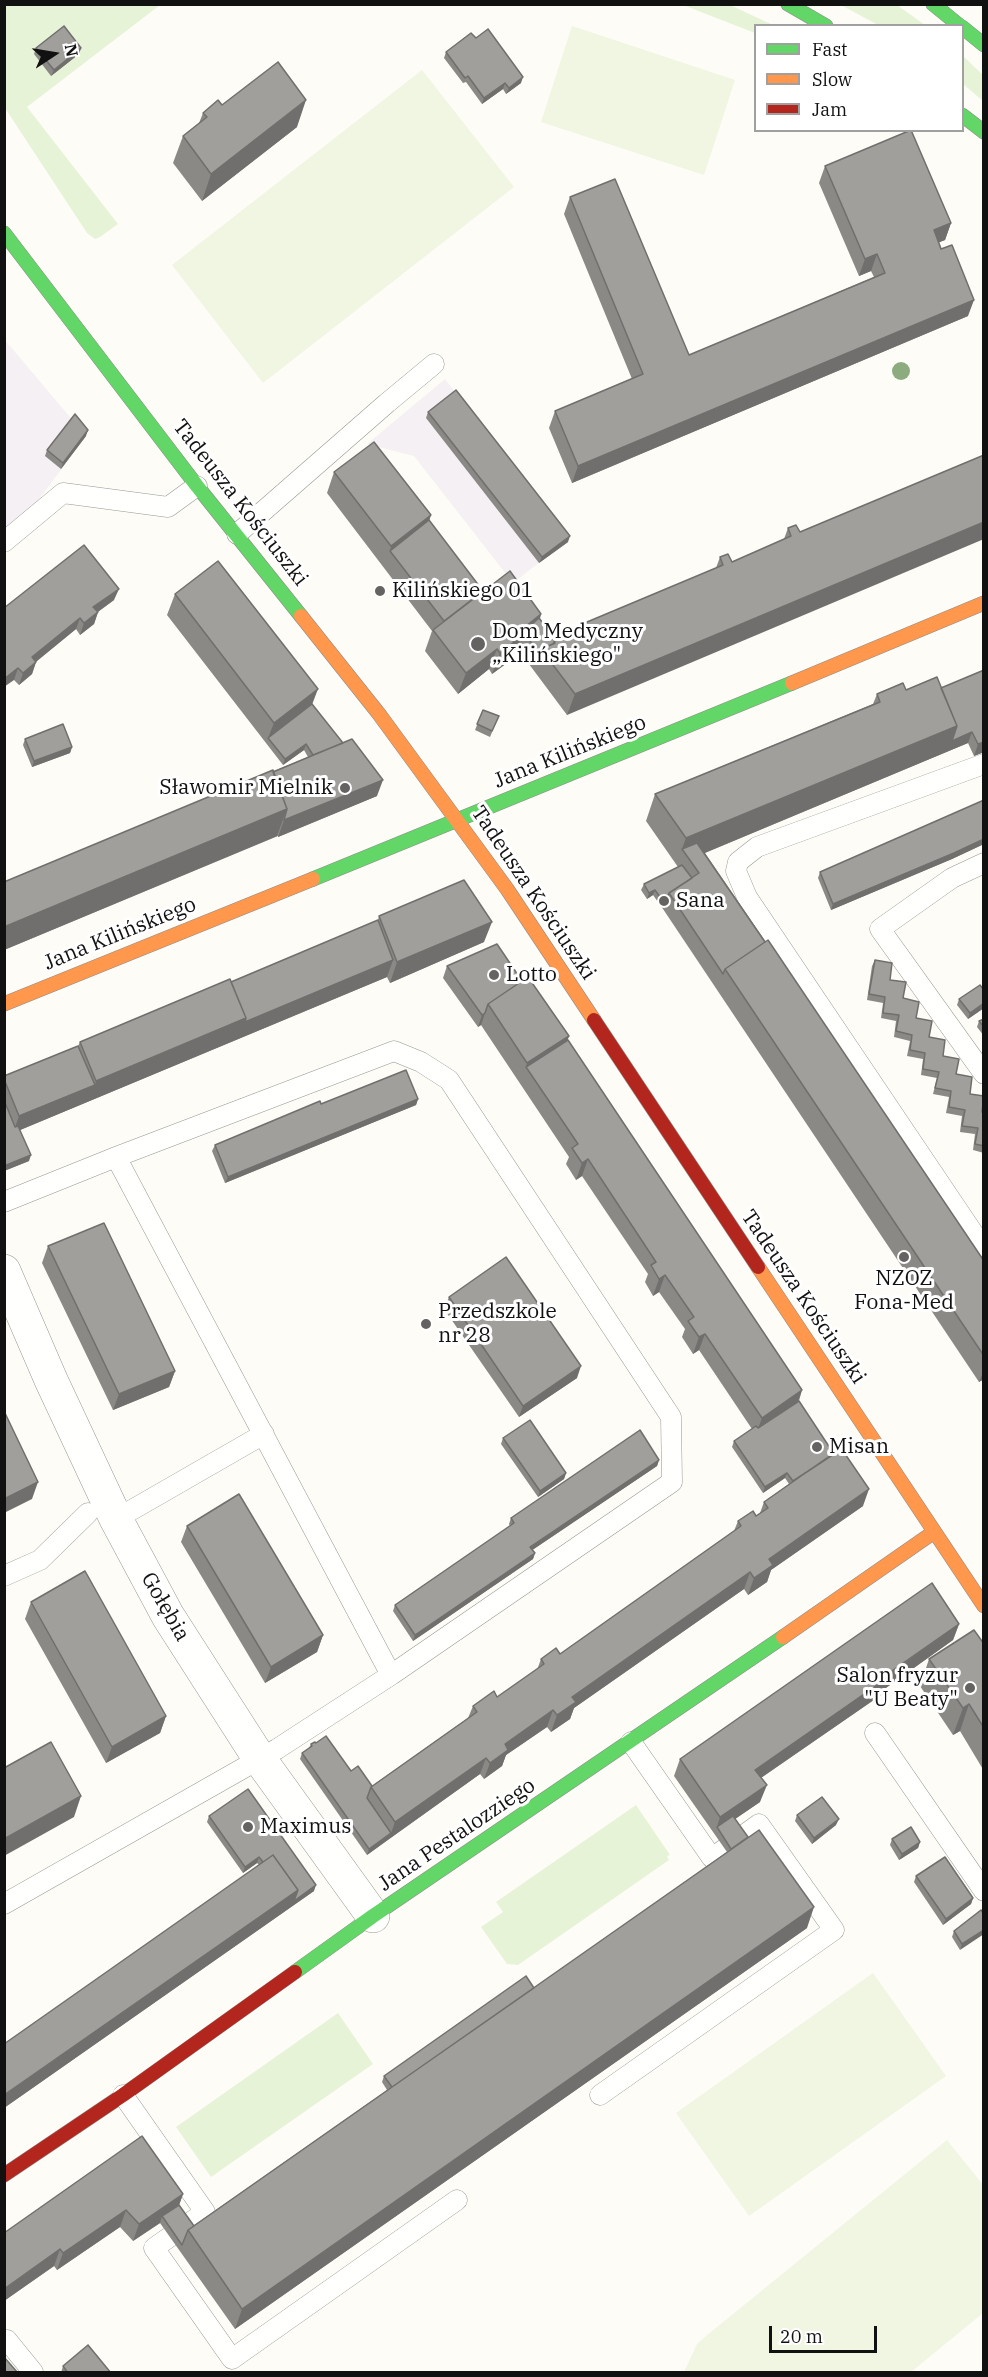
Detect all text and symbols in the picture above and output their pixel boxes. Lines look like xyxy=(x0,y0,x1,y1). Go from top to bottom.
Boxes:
north arrow xyxy=(24,24,84,84)
legend xyxy=(754,24,964,132)
text: Fast xyxy=(812,38,847,61)
text: N xyxy=(61,42,83,59)
text: Slow xyxy=(812,68,852,91)
text: Jam xyxy=(812,98,847,121)
street label: Tadeusza Kościuszki xyxy=(167,415,313,591)
place label: Kilińskiego 01 xyxy=(392,578,533,604)
marker: Kilińskiego 01 xyxy=(373,584,387,598)
place label: Dom Medyczny „Kilińskiego" xyxy=(492,619,643,669)
marker: Dom Medyczny „Kilińskiego" xyxy=(469,635,487,653)
street label: Jana Kilińskiego xyxy=(490,710,650,794)
place label: Sławomir Mielnik xyxy=(159,775,333,801)
marker: Sławomir Mielnik xyxy=(338,781,352,795)
street label: Tadeusza Kościuszki xyxy=(465,801,601,985)
place label: Sana xyxy=(676,888,725,914)
street label: Jana Kilińskiego xyxy=(40,892,200,976)
marker: Sana xyxy=(657,894,671,908)
place label: Lotto xyxy=(506,962,557,988)
marker: Lotto xyxy=(487,968,501,982)
street label: Tadeusza Kościuszki xyxy=(735,1205,871,1389)
marker: NZOZ Fona-Med xyxy=(897,1250,911,1264)
place label: NZOZ Fona-Med xyxy=(854,1266,954,1316)
place label: Przedszkole nr 28 xyxy=(438,1299,557,1349)
marker: Przedszkole nr 28 xyxy=(419,1317,433,1331)
place label: Misan xyxy=(829,1434,889,1460)
marker: Misan xyxy=(810,1440,824,1454)
street label: Gołębia xyxy=(135,1568,195,1646)
place label: Salon fryzur "U Beaty" xyxy=(836,1663,958,1713)
marker: Salon fryzur "U Beaty" xyxy=(963,1681,977,1695)
street label: Jana Pestalozziego xyxy=(374,1773,540,1897)
place label: Maximus xyxy=(260,1814,351,1840)
marker: Maximus xyxy=(241,1820,255,1834)
scale bar xyxy=(772,2314,880,2352)
text: 20 m xyxy=(780,2325,823,2348)

